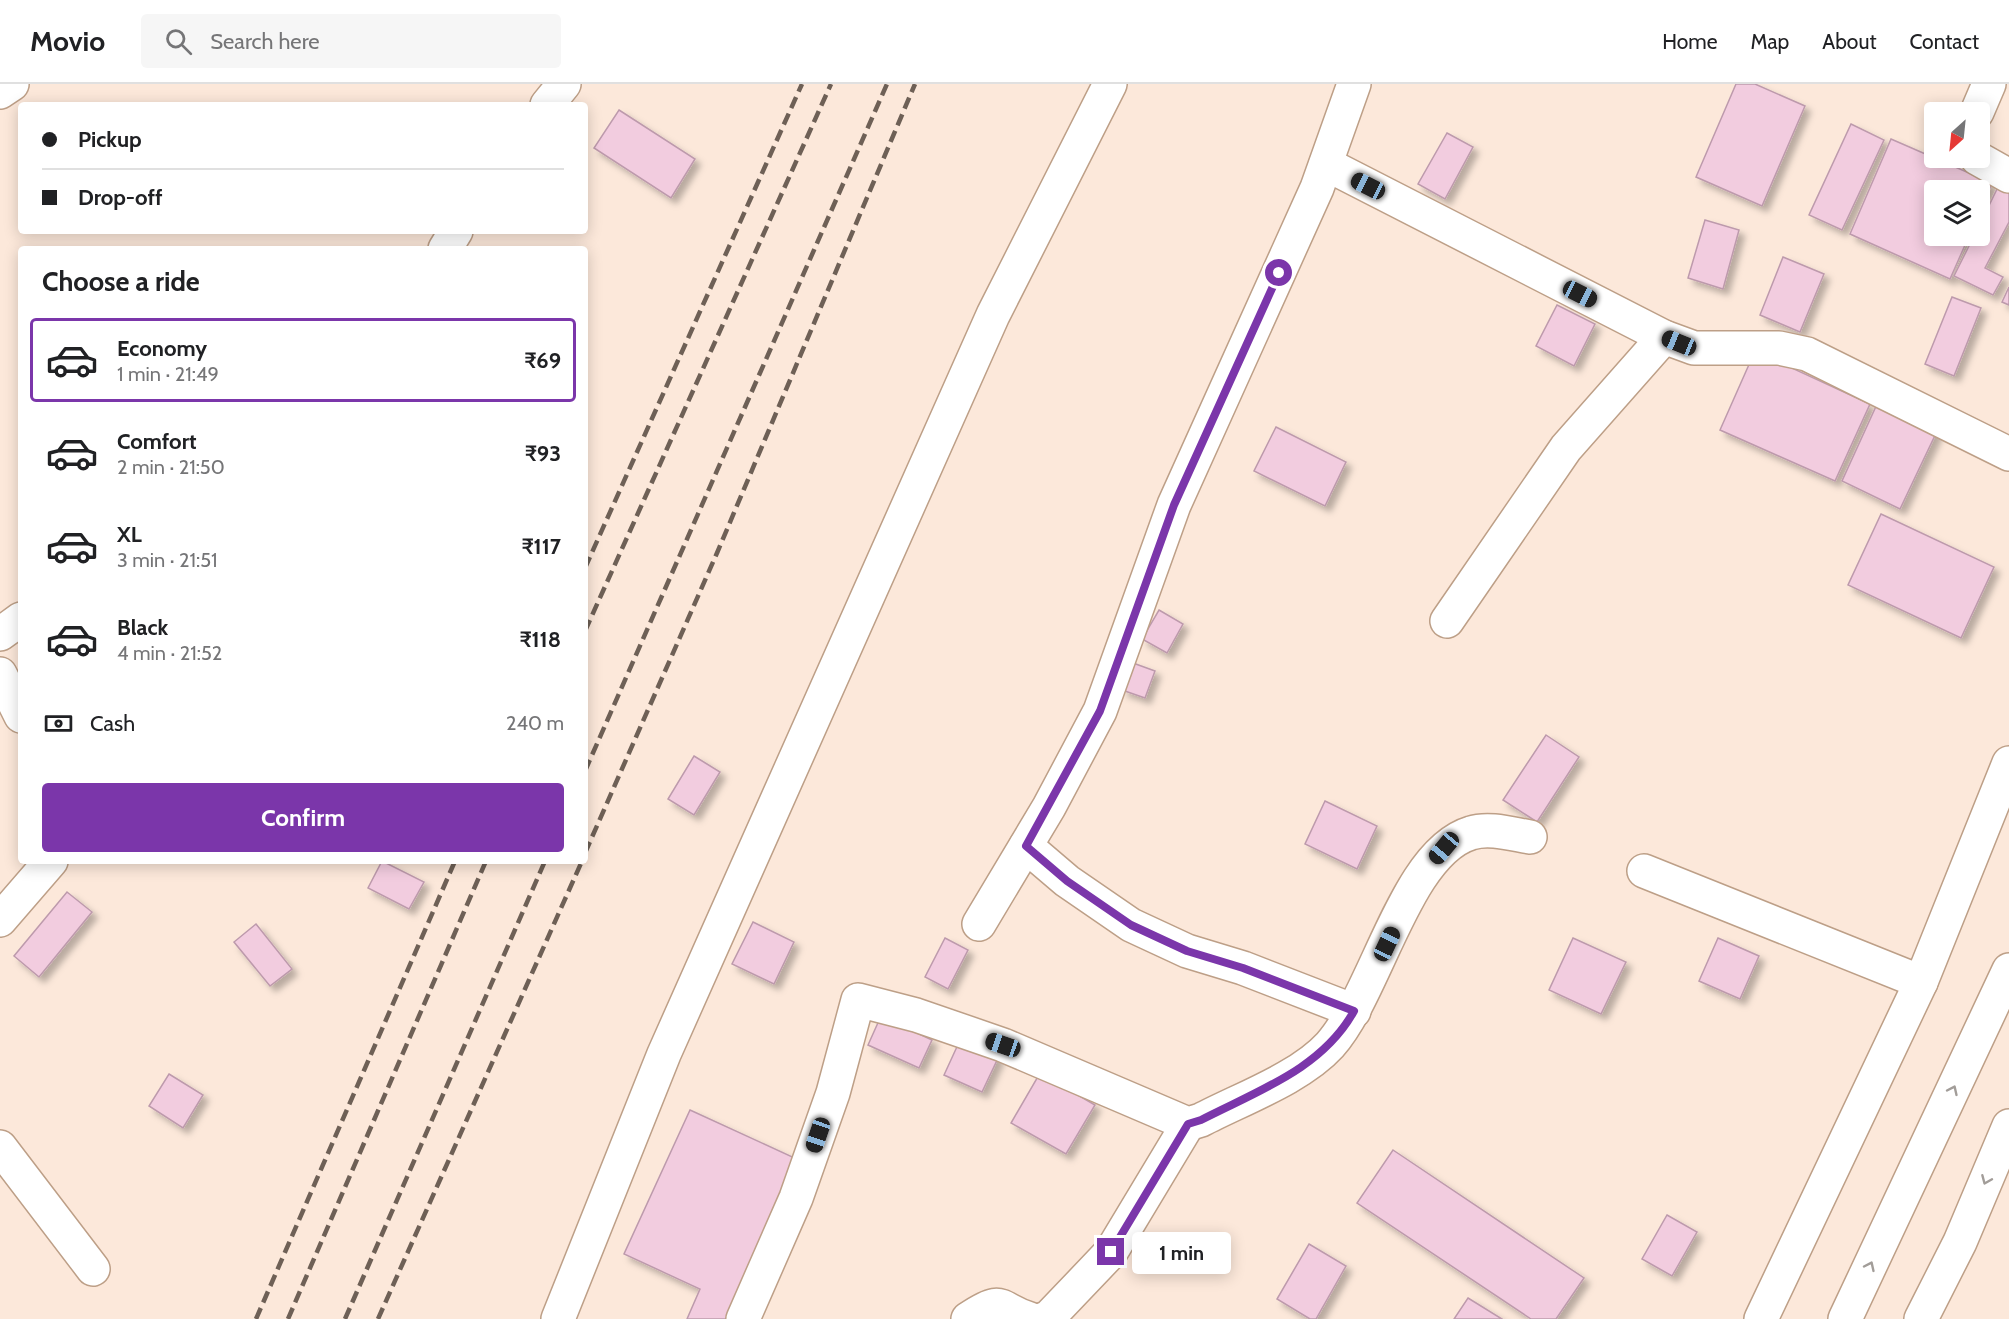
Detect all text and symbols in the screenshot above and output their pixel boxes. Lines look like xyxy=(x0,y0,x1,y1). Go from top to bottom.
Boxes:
search box xyxy=(141,14,561,68)
text: Movio xyxy=(30,24,105,58)
icon: search xyxy=(162,25,195,58)
text: Search here xyxy=(210,28,320,55)
text: Home xyxy=(1662,29,1718,54)
text: Map xyxy=(1751,29,1789,54)
text: About xyxy=(1822,29,1876,54)
text: Contact xyxy=(1909,29,1979,54)
north arrow xyxy=(1924,102,1990,168)
map controls xyxy=(1924,102,1990,246)
text: Pickup xyxy=(78,126,142,153)
car xyxy=(1348,170,1388,202)
button: layers xyxy=(1924,180,1990,246)
text: Drop-off xyxy=(78,184,162,211)
route start xyxy=(1265,259,1292,286)
text: Choose a ride xyxy=(42,265,200,298)
car xyxy=(1560,278,1600,310)
car xyxy=(1659,328,1699,358)
icon: car xyxy=(45,333,99,387)
text: Economy xyxy=(117,335,207,362)
text: ₹69 xyxy=(524,347,561,374)
text: 1 min · 21:49 xyxy=(117,362,219,386)
icon: car xyxy=(45,426,99,480)
text: Comfort xyxy=(117,428,196,455)
text: ₹93 xyxy=(525,440,561,467)
text: 2 min · 21:50 xyxy=(117,455,225,479)
icon: car xyxy=(45,519,99,573)
text: XL xyxy=(117,521,142,548)
text: ₹117 xyxy=(522,533,561,560)
text: 3 min · 21:51 xyxy=(117,548,218,572)
icon: car xyxy=(45,612,99,666)
text: Black xyxy=(117,614,168,641)
text: ₹118 xyxy=(519,626,561,653)
text: 4 min · 21:52 xyxy=(117,641,222,665)
icon: cash xyxy=(42,707,75,740)
text: Cash xyxy=(90,710,135,737)
text: 240 m xyxy=(506,711,564,735)
button: Confirm xyxy=(42,783,564,852)
car xyxy=(1426,828,1462,868)
car xyxy=(1371,924,1403,964)
car xyxy=(983,1031,1023,1059)
one-way arrow xyxy=(1946,1085,1958,1096)
car xyxy=(804,1115,832,1155)
one-way arrow xyxy=(1981,1174,1993,1185)
callout: 1 min xyxy=(1132,1231,1231,1273)
route end xyxy=(1097,1238,1124,1265)
text: 1 min xyxy=(1159,1241,1204,1265)
one-way arrow xyxy=(1863,1262,1875,1273)

